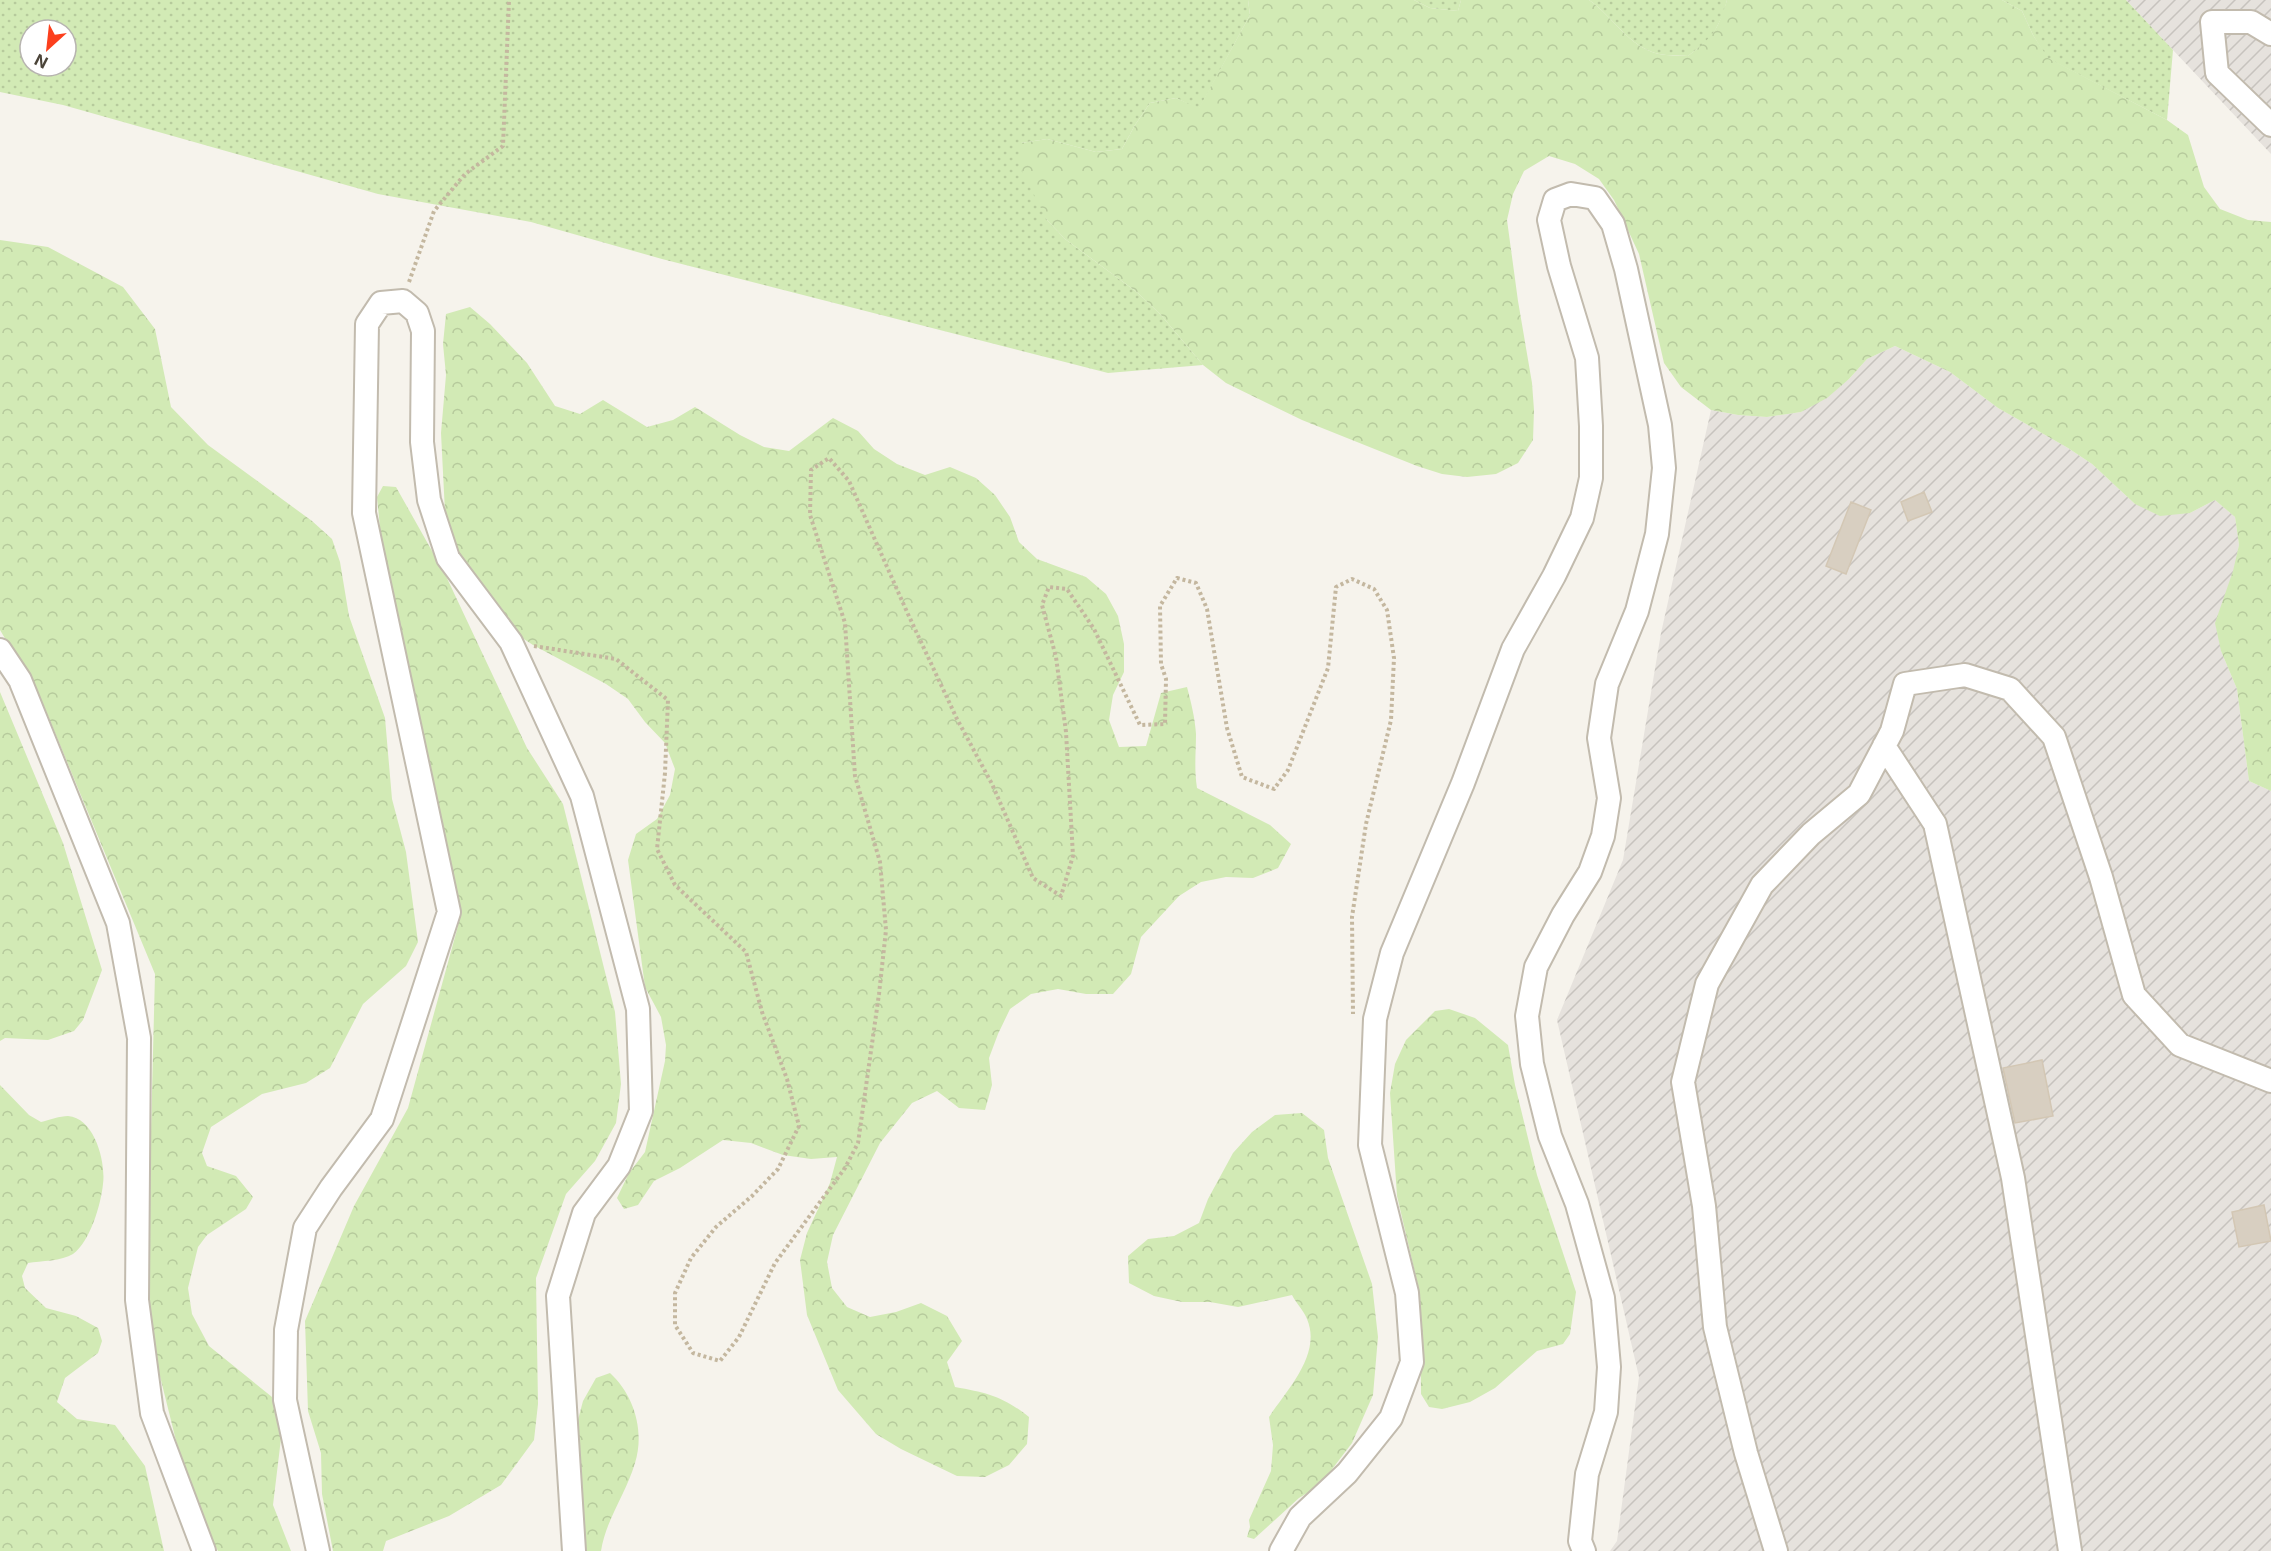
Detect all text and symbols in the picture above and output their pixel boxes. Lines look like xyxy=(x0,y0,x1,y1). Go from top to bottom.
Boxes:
north arrow xyxy=(18,18,78,78)
text: N xyxy=(31,50,51,73)

